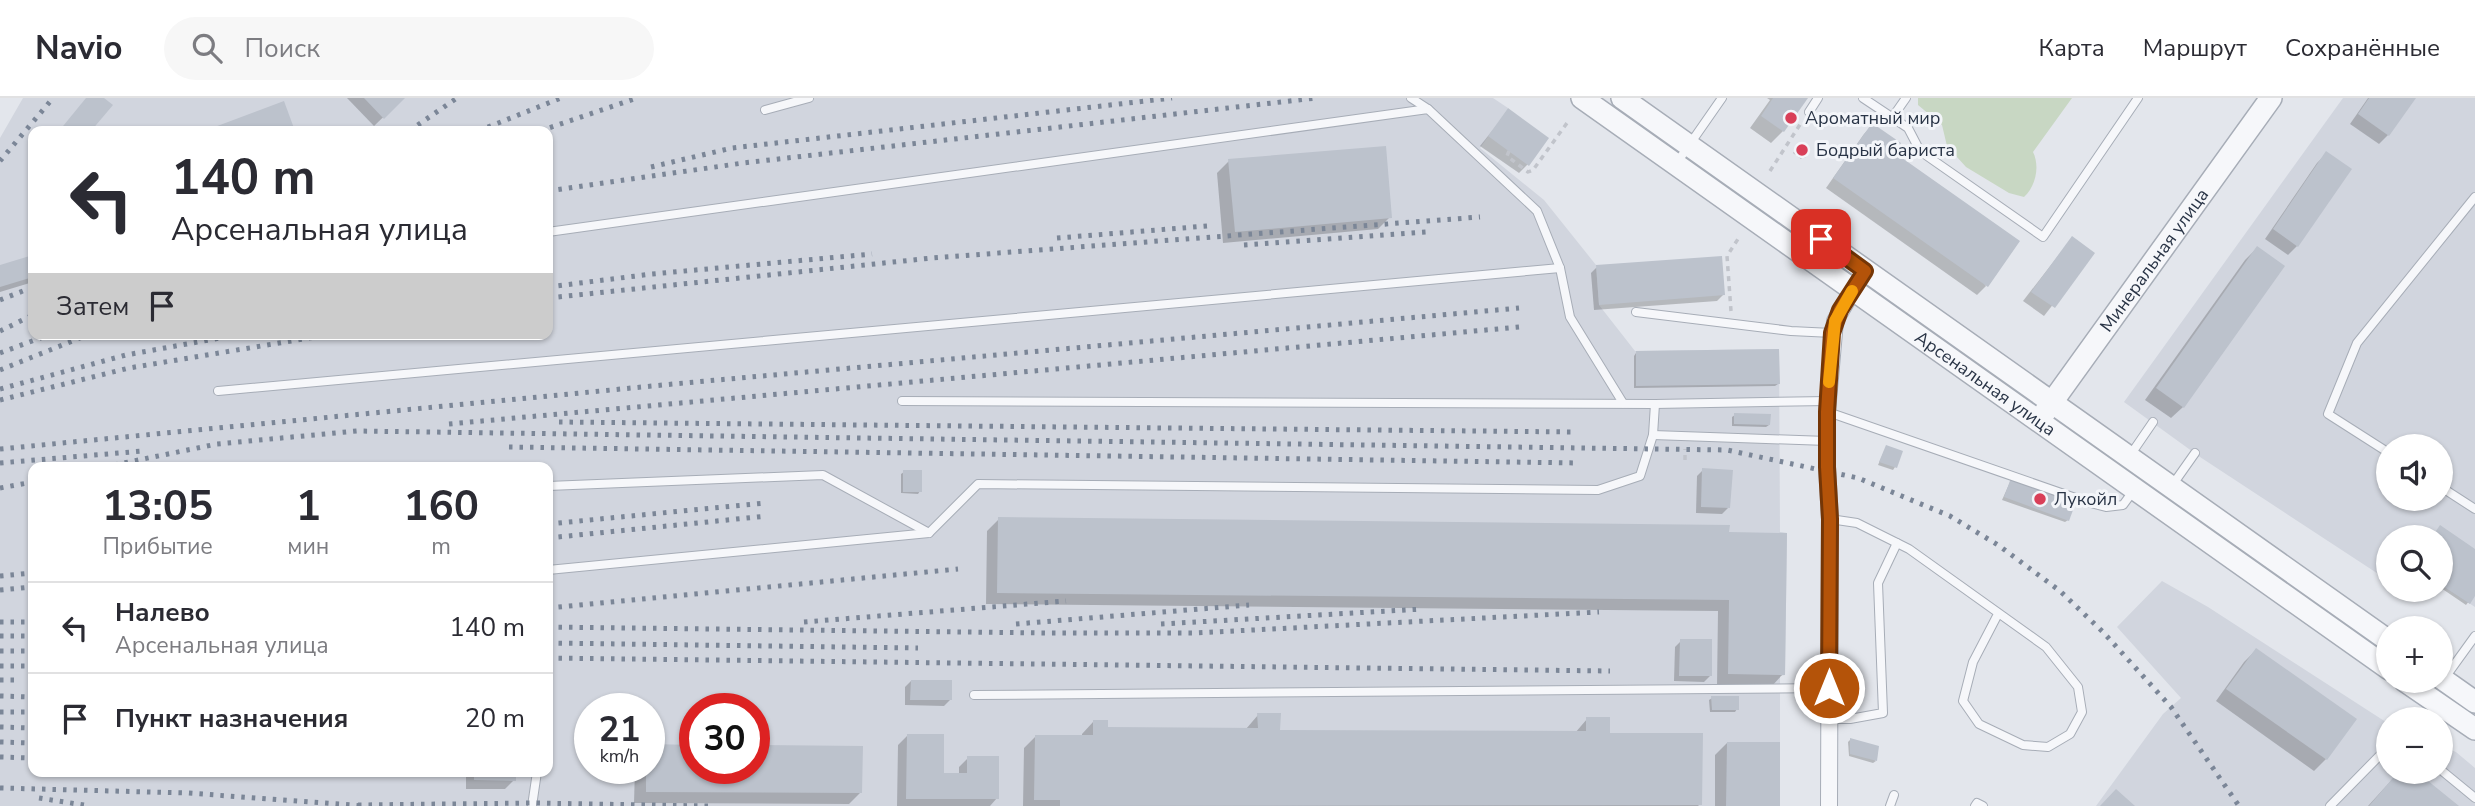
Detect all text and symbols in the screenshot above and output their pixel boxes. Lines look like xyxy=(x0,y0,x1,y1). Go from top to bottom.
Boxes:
search box xyxy=(164,17,654,80)
text: Navio xyxy=(35,26,122,71)
icon: search xyxy=(188,29,226,67)
text: Поиск xyxy=(244,31,320,66)
text: Карта xyxy=(2039,32,2105,64)
text: Маршрут xyxy=(2143,32,2247,64)
text: Сохранённые xyxy=(2285,32,2440,64)
place label: Ароматный мир xyxy=(1805,106,1940,130)
marker: Ароматный мир xyxy=(1783,110,1799,126)
place label: Бодрый бариста xyxy=(1816,138,1955,162)
marker: Бодрый бариста xyxy=(1794,142,1810,158)
text: 140 m xyxy=(171,144,315,211)
icon: left xyxy=(56,154,147,245)
street label: Минеральная улица xyxy=(2094,184,2214,337)
text: Арсенальная улица xyxy=(171,208,468,251)
pin xyxy=(1791,209,1851,269)
icon: arrive xyxy=(1802,220,1840,258)
icon: arrive xyxy=(143,287,181,325)
text: Затем xyxy=(56,289,129,324)
street label: Арсенальная улица xyxy=(1910,325,2060,441)
map controls xyxy=(2376,434,2453,784)
button: sound xyxy=(2376,434,2453,511)
text: 13:05 xyxy=(102,478,213,535)
text: 1 xyxy=(296,478,321,535)
text: 160 xyxy=(403,478,479,535)
place label: Лукойл xyxy=(2054,487,2117,511)
marker: Лукойл xyxy=(2032,491,2048,507)
button: search xyxy=(2376,525,2453,602)
text: Прибытие xyxy=(102,531,213,562)
text: мин xyxy=(287,531,329,562)
text: m xyxy=(431,531,451,562)
text: Налево xyxy=(115,595,210,630)
icon: left xyxy=(56,609,94,647)
text: 140 m xyxy=(449,610,525,645)
button: + xyxy=(2376,616,2453,693)
text: Арсенальная улица xyxy=(115,630,329,661)
position arrow xyxy=(1792,651,1866,725)
speed limit sign: 30 xyxy=(679,693,770,784)
icon: arrive xyxy=(56,700,94,738)
text: Пункт назначения xyxy=(115,701,348,736)
text: 20 m xyxy=(465,701,525,736)
text: 21 xyxy=(598,706,641,753)
button: − xyxy=(2376,707,2453,784)
text: km/h xyxy=(600,744,639,768)

